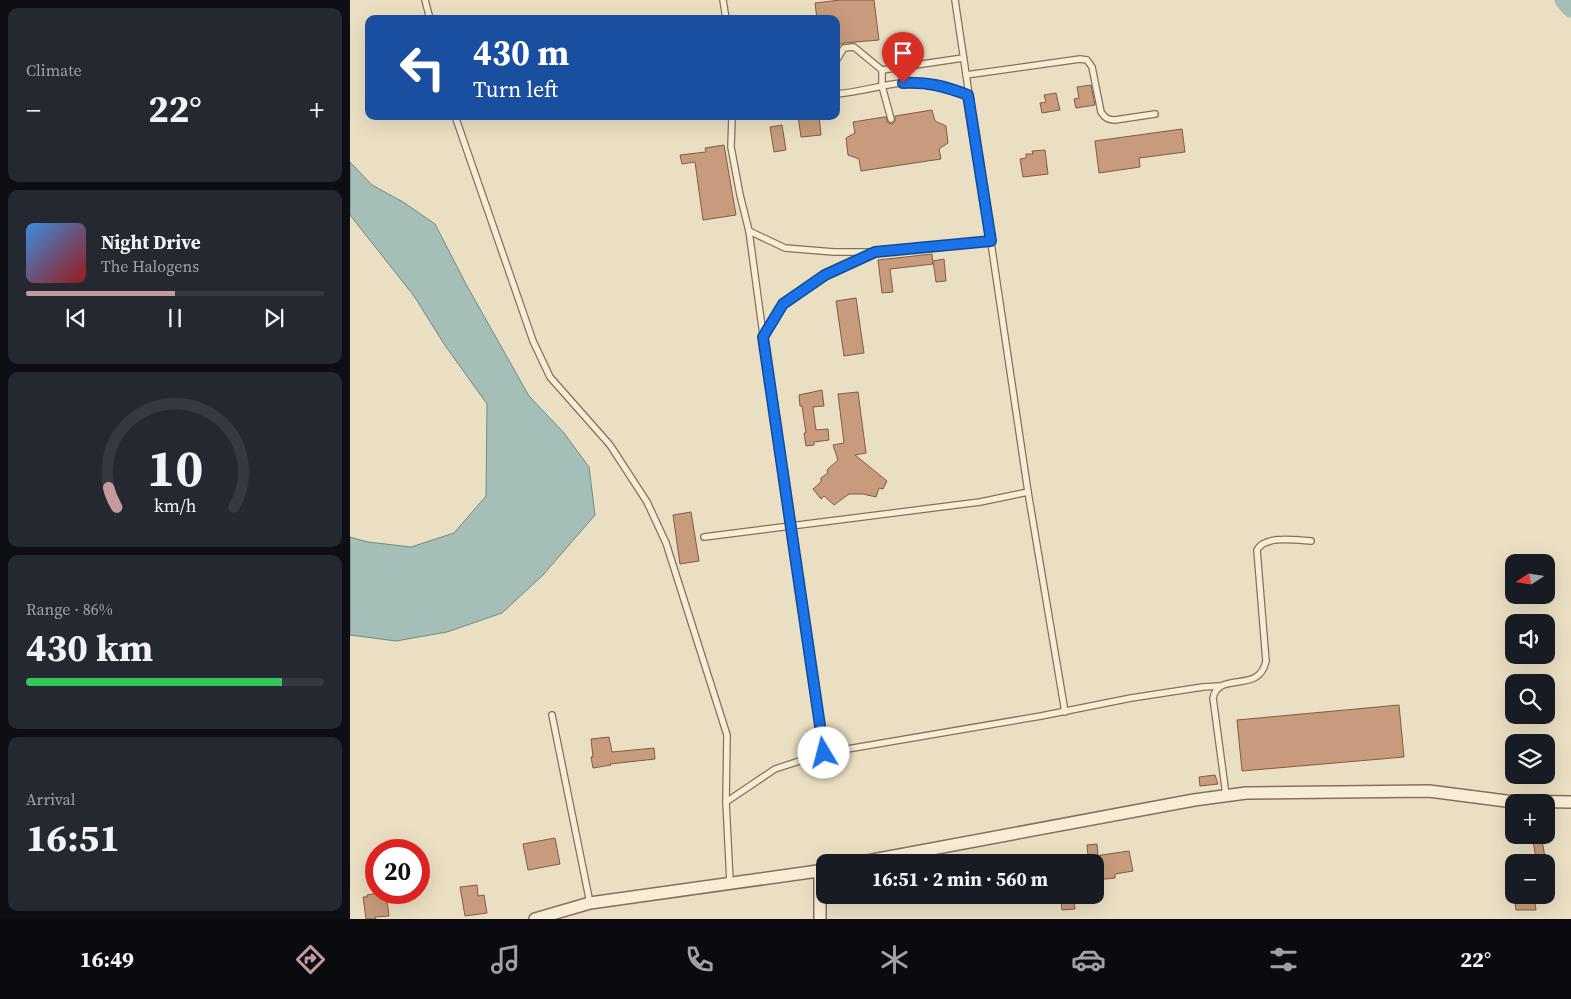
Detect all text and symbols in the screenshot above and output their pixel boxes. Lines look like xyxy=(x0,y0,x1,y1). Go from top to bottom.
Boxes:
text: 430 m xyxy=(473,29,569,77)
pin xyxy=(882,32,924,83)
icon: left xyxy=(390,35,455,100)
icon: arrive xyxy=(889,39,917,67)
text: Climate xyxy=(26,59,82,81)
text: Turn left xyxy=(473,74,558,104)
text: 22° xyxy=(148,83,202,135)
text: − xyxy=(26,91,41,129)
text: + xyxy=(309,91,324,129)
text: Night Drive xyxy=(101,229,201,255)
text: The Halogens xyxy=(101,255,199,277)
icon: previous xyxy=(62,304,90,332)
icon: pause xyxy=(161,304,189,332)
icon: next xyxy=(260,304,288,332)
text: 10 xyxy=(147,432,203,503)
text: km/h xyxy=(154,493,197,518)
north arrow xyxy=(1505,554,1555,604)
map controls xyxy=(1505,554,1555,904)
text: Range · 86% xyxy=(26,598,113,620)
button: sound xyxy=(1505,614,1555,664)
text: 430 km xyxy=(26,622,153,674)
button: search xyxy=(1505,674,1555,724)
position arrow xyxy=(797,726,849,778)
button: layers xyxy=(1505,734,1555,784)
text: Arrival xyxy=(26,788,75,810)
button: + xyxy=(1505,794,1555,844)
text: 16:51 xyxy=(26,812,120,864)
speed limit sign: 20 xyxy=(365,839,430,904)
button: − xyxy=(1505,854,1555,904)
text: 16:51 · 2 min · 560 m xyxy=(872,866,1048,892)
icon: directions xyxy=(293,942,328,977)
icon: music xyxy=(488,942,523,977)
icon: phone xyxy=(682,942,717,977)
icon: climate xyxy=(877,942,912,977)
icon: car xyxy=(1071,942,1106,977)
icon: filters xyxy=(1266,942,1301,977)
text: 16:49 xyxy=(80,944,134,974)
text: 22° xyxy=(1460,944,1491,974)

